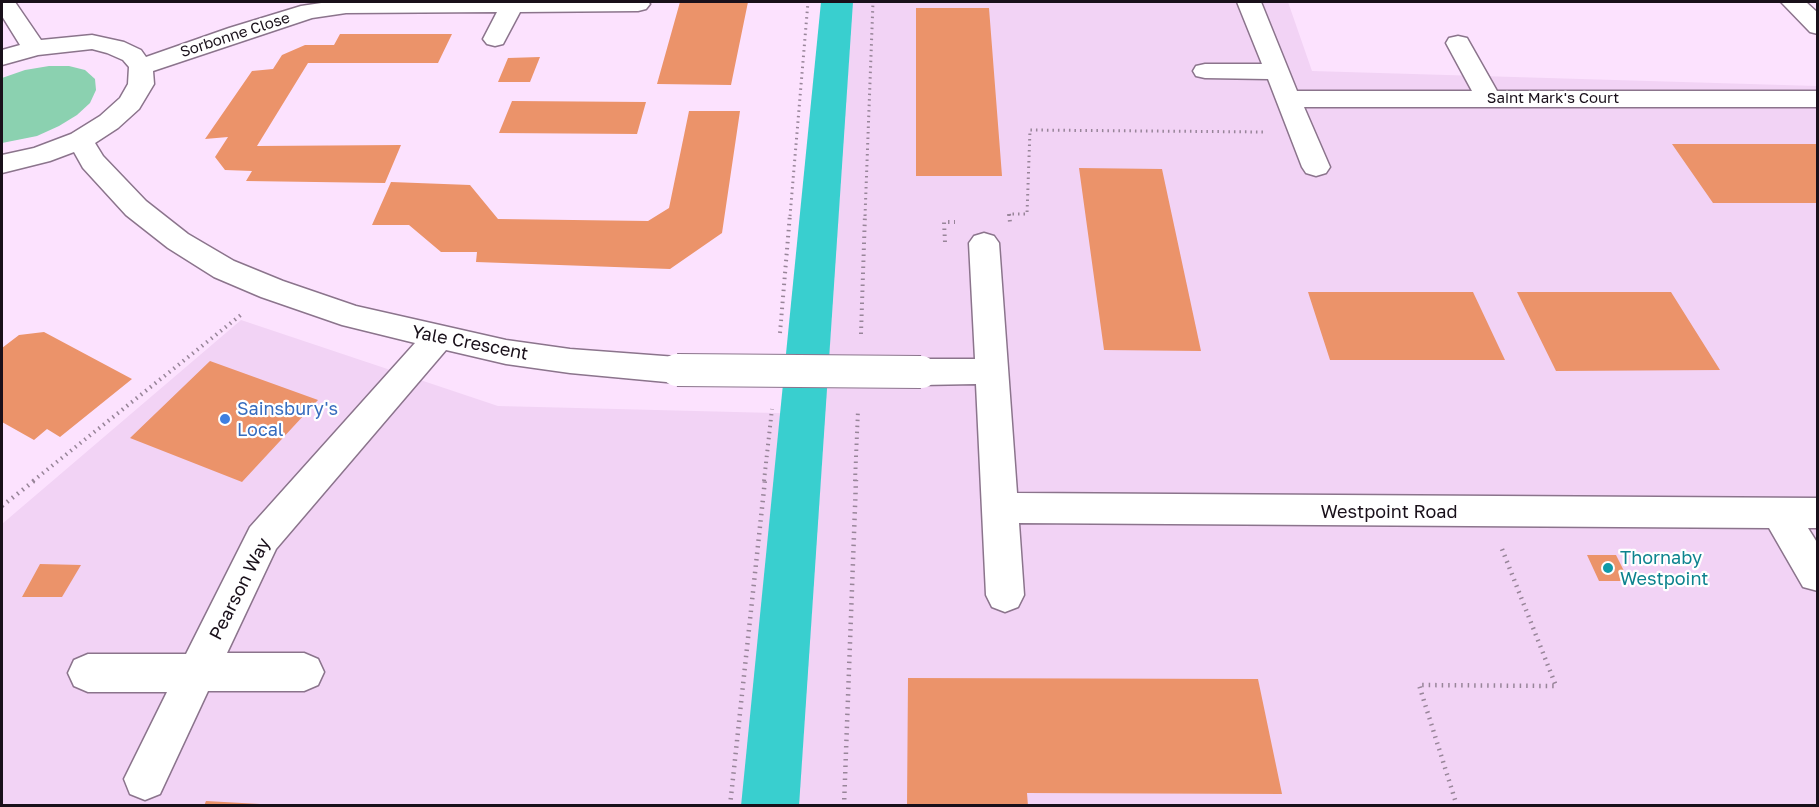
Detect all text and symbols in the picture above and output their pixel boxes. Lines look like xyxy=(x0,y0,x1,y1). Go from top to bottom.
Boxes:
street label: Sorbonne Close xyxy=(178,9,292,61)
street label: Saint Mark's Court xyxy=(1487,89,1619,107)
street label: Yale Crescent xyxy=(410,321,530,365)
place label: Sainsbury's Local xyxy=(237,398,338,440)
marker: Sainsbury's Local xyxy=(218,412,232,426)
street label: Westpoint Road xyxy=(1320,501,1458,523)
street label: Pearson Way xyxy=(205,534,275,644)
place label: Thornaby Westpoint xyxy=(1620,547,1709,590)
marker: Thornaby Westpoint xyxy=(1601,561,1615,575)

